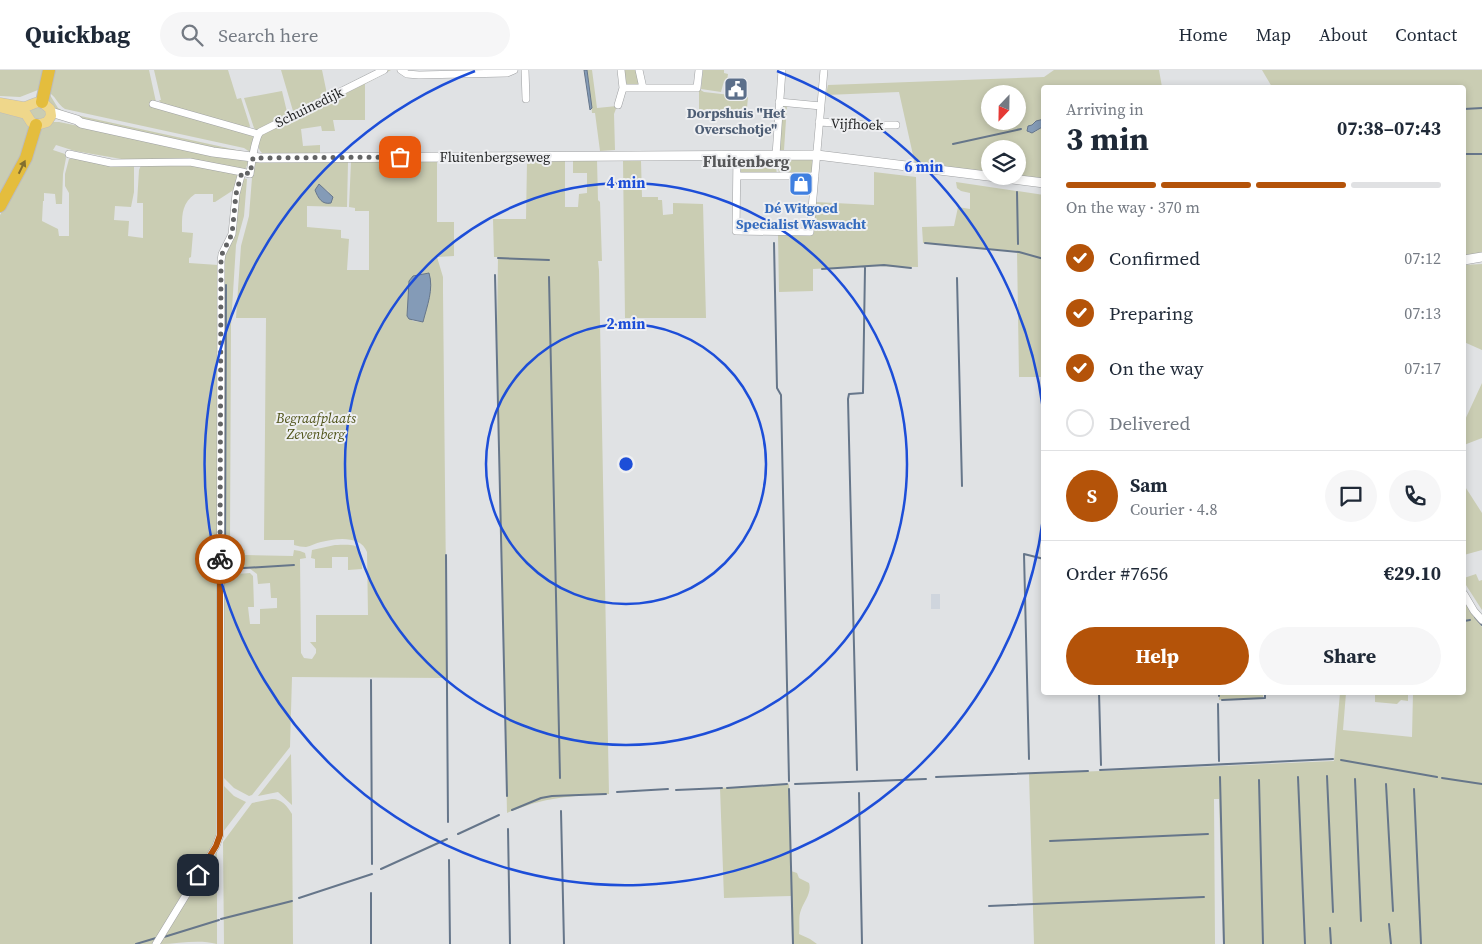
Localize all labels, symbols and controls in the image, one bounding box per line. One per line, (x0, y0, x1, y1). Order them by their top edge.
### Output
search box (160, 12, 510, 57)
text: Quickbag (25, 18, 130, 51)
icon: search (178, 21, 206, 49)
text: Search here (218, 22, 318, 48)
text: Home (1179, 22, 1228, 47)
text: Map (1256, 22, 1291, 47)
text: About (1319, 22, 1367, 47)
text: Contact (1395, 22, 1457, 47)
public building icon: Dorpshuis "Het Overschotje" (723, 76, 749, 102)
street label: Schuinedijk (271, 82, 347, 132)
north arrow (981, 85, 1026, 130)
map controls (981, 85, 1026, 185)
text: Arriving in (1066, 98, 1144, 120)
place label: Dorpshuis "Het Overschotje" (687, 103, 786, 139)
street label: Vijfhoek (830, 113, 884, 135)
text: 07:38–07:43 (1337, 115, 1441, 141)
text: 3 min (1066, 117, 1149, 161)
pin (379, 136, 421, 178)
button: layers (981, 140, 1026, 185)
icon: bag (386, 143, 414, 171)
street label: Fluitenbergseweg (440, 147, 550, 167)
district label: Fluitenberg (703, 150, 790, 172)
text: 6 min (905, 156, 943, 177)
one-way arrow (18, 160, 26, 174)
shop icon: Dé Witgoed Specialist Waswacht (788, 171, 814, 197)
text: 4 min (607, 172, 645, 193)
text: On the way · 370 m (1066, 196, 1200, 218)
place label: Dé Witgoed Specialist Waswacht (736, 198, 867, 234)
icon: check (1066, 244, 1094, 272)
text: Confirmed (1109, 245, 1200, 271)
text: 07:12 (1404, 247, 1441, 269)
icon: check (1066, 299, 1094, 327)
text: Preparing (1109, 300, 1193, 326)
text: 07:13 (1404, 302, 1441, 324)
text: 2 min (607, 313, 645, 334)
icon: check (1066, 354, 1094, 382)
text: On the way (1109, 355, 1204, 381)
text: 07:17 (1404, 357, 1441, 379)
park label: Begraafplaats Zevenberg (275, 408, 357, 444)
text: Delivered (1109, 410, 1190, 436)
centre of rings (617, 455, 635, 473)
button: chat (1325, 470, 1377, 522)
button: phone (1389, 470, 1441, 522)
text: Sam (1130, 472, 1168, 498)
text: S (1087, 483, 1097, 509)
text: Courier · 4.8 (1130, 498, 1218, 520)
courier (195, 534, 245, 584)
icon: bike (206, 545, 234, 573)
text: Order #7656 (1066, 560, 1168, 586)
text: €29.10 (1384, 560, 1441, 586)
button: Help (1066, 627, 1249, 685)
button: Share (1259, 627, 1441, 685)
pin (177, 854, 219, 896)
icon: home (184, 861, 212, 889)

